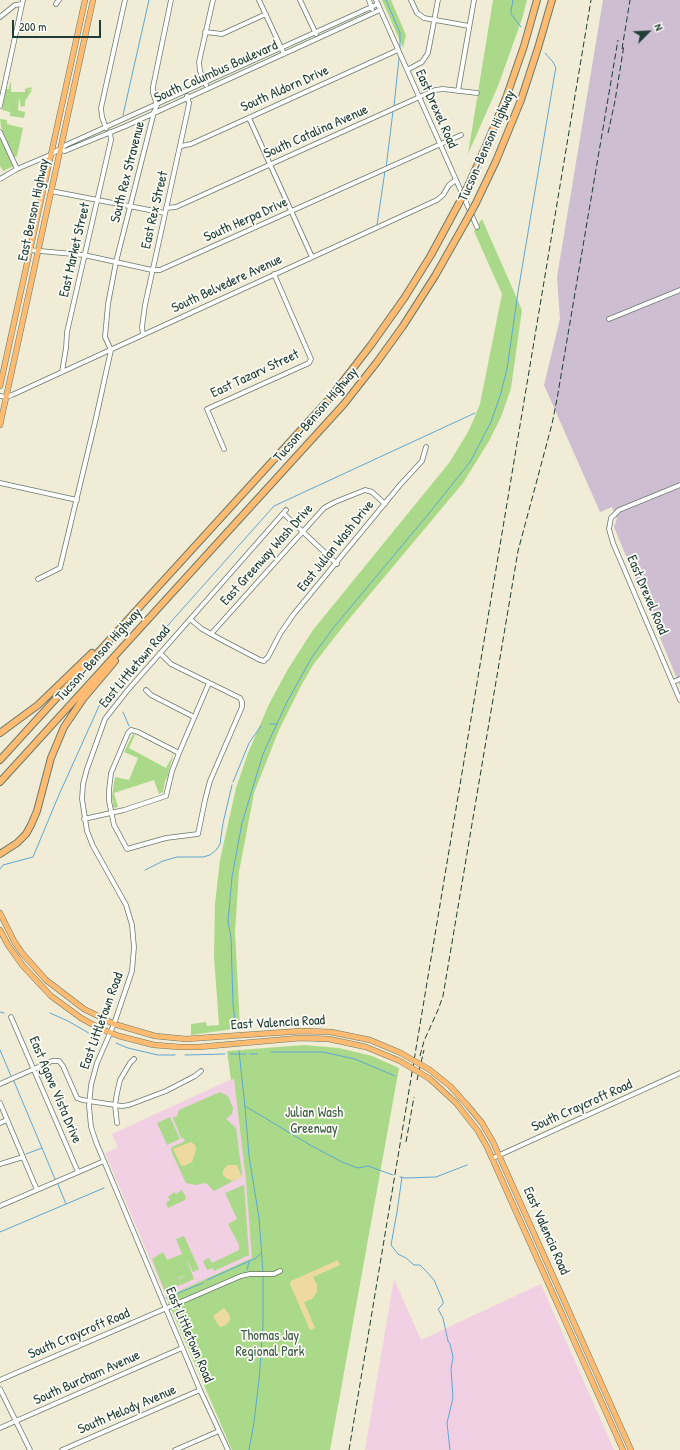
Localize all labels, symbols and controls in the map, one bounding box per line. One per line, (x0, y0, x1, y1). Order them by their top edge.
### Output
scale bar (14, 12, 103, 38)
north arrow (628, 12, 668, 52)
text: 200 m (19, 18, 46, 35)
text: N (651, 22, 667, 33)
street label: South Columbus Boulevard (152, 37, 280, 107)
street label: South Aldorn Drive (238, 62, 332, 116)
street label: East Drexel Road (411, 67, 461, 151)
street label: Tucson–Benson Highway (455, 88, 519, 204)
street label: South Catalina Avenue (261, 101, 371, 163)
street label: South Rex Stravenue (107, 120, 149, 224)
street label: East Benson Highway (15, 157, 53, 263)
street label: East Rex Street (138, 170, 172, 250)
street label: South Herpa Drive (201, 194, 291, 246)
street label: East Market Street (56, 201, 94, 299)
street label: South Belvedere Avenue (169, 251, 285, 317)
street label: East Tazarv Street (208, 346, 302, 402)
street label: Tucson–Benson Highway (270, 364, 362, 466)
street label: East Julian Wash Drive (294, 497, 378, 595)
street label: East Greenway Wash Drive (217, 501, 317, 609)
street label: East Drexel Road (623, 553, 671, 637)
street label: Tucson–Benson Highway (53, 605, 145, 705)
street label: East Littletown Road (96, 623, 174, 711)
street label: East Littletown Road (77, 970, 127, 1072)
street label: East Valencia Road (230, 1012, 326, 1034)
street label: East Agave Vista Drive (25, 1034, 85, 1146)
street label: South Craycroft Road (529, 1076, 635, 1136)
park label: Julian Wash Greenway (285, 1105, 343, 1138)
street label: East Valencia Road (519, 1185, 573, 1277)
street label: East Littletown Road (161, 1285, 217, 1385)
street label: South Craycroft Road (26, 1305, 132, 1363)
park label: Thomas Jay Regional Park (235, 1328, 305, 1360)
street label: South Burcham Avenue (31, 1347, 143, 1409)
street label: South Melody Avenue (75, 1382, 179, 1438)

